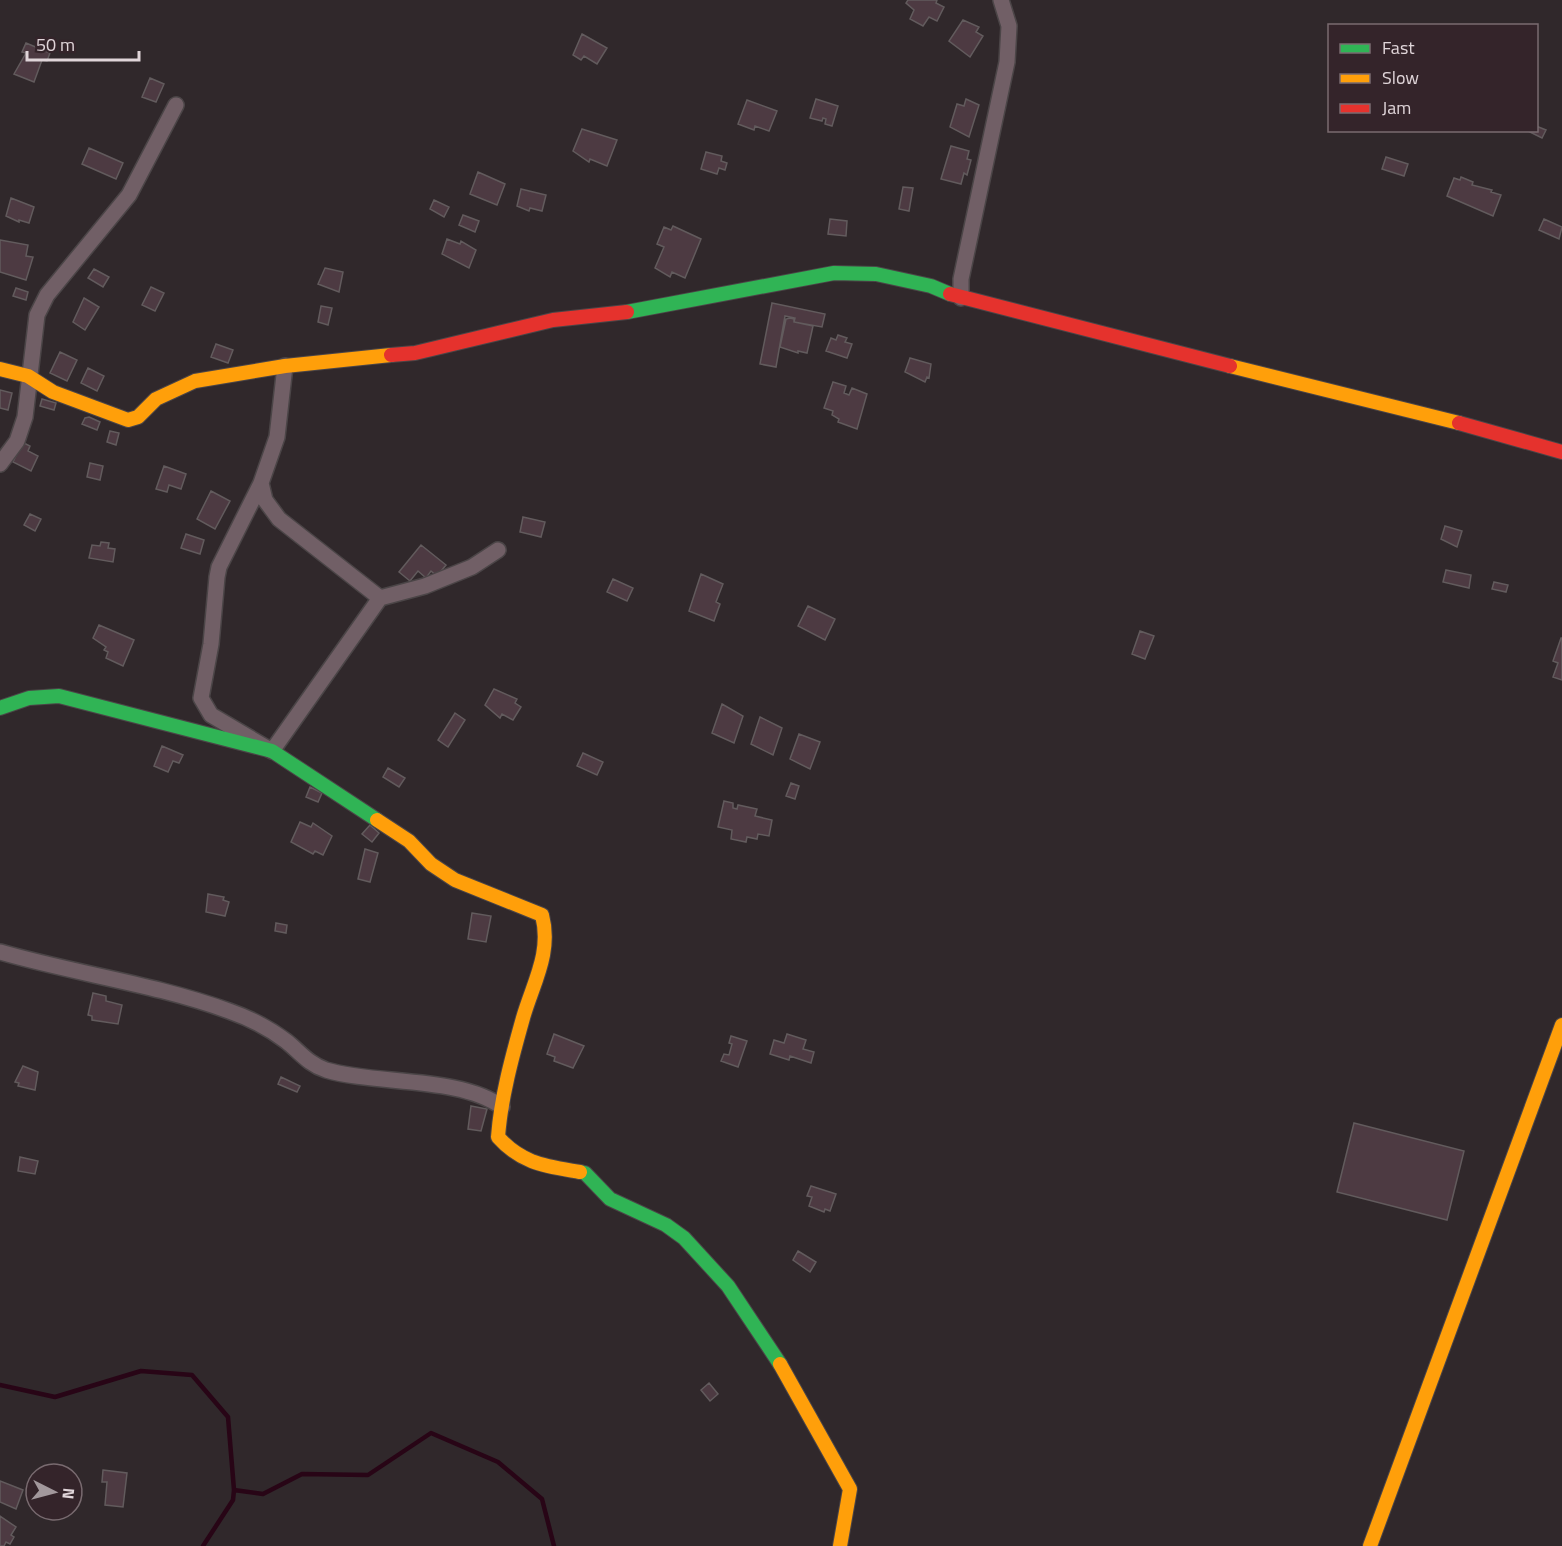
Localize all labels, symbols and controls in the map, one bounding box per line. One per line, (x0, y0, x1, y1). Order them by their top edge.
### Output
scale bar (27, 24, 140, 62)
legend (1328, 24, 1538, 132)
text: 50 m (36, 31, 75, 58)
text: Fast (1382, 34, 1415, 61)
text: Slow (1382, 64, 1419, 91)
text: Jam (1382, 94, 1411, 121)
north arrow (24, 1462, 84, 1522)
text: N (56, 1487, 81, 1500)

